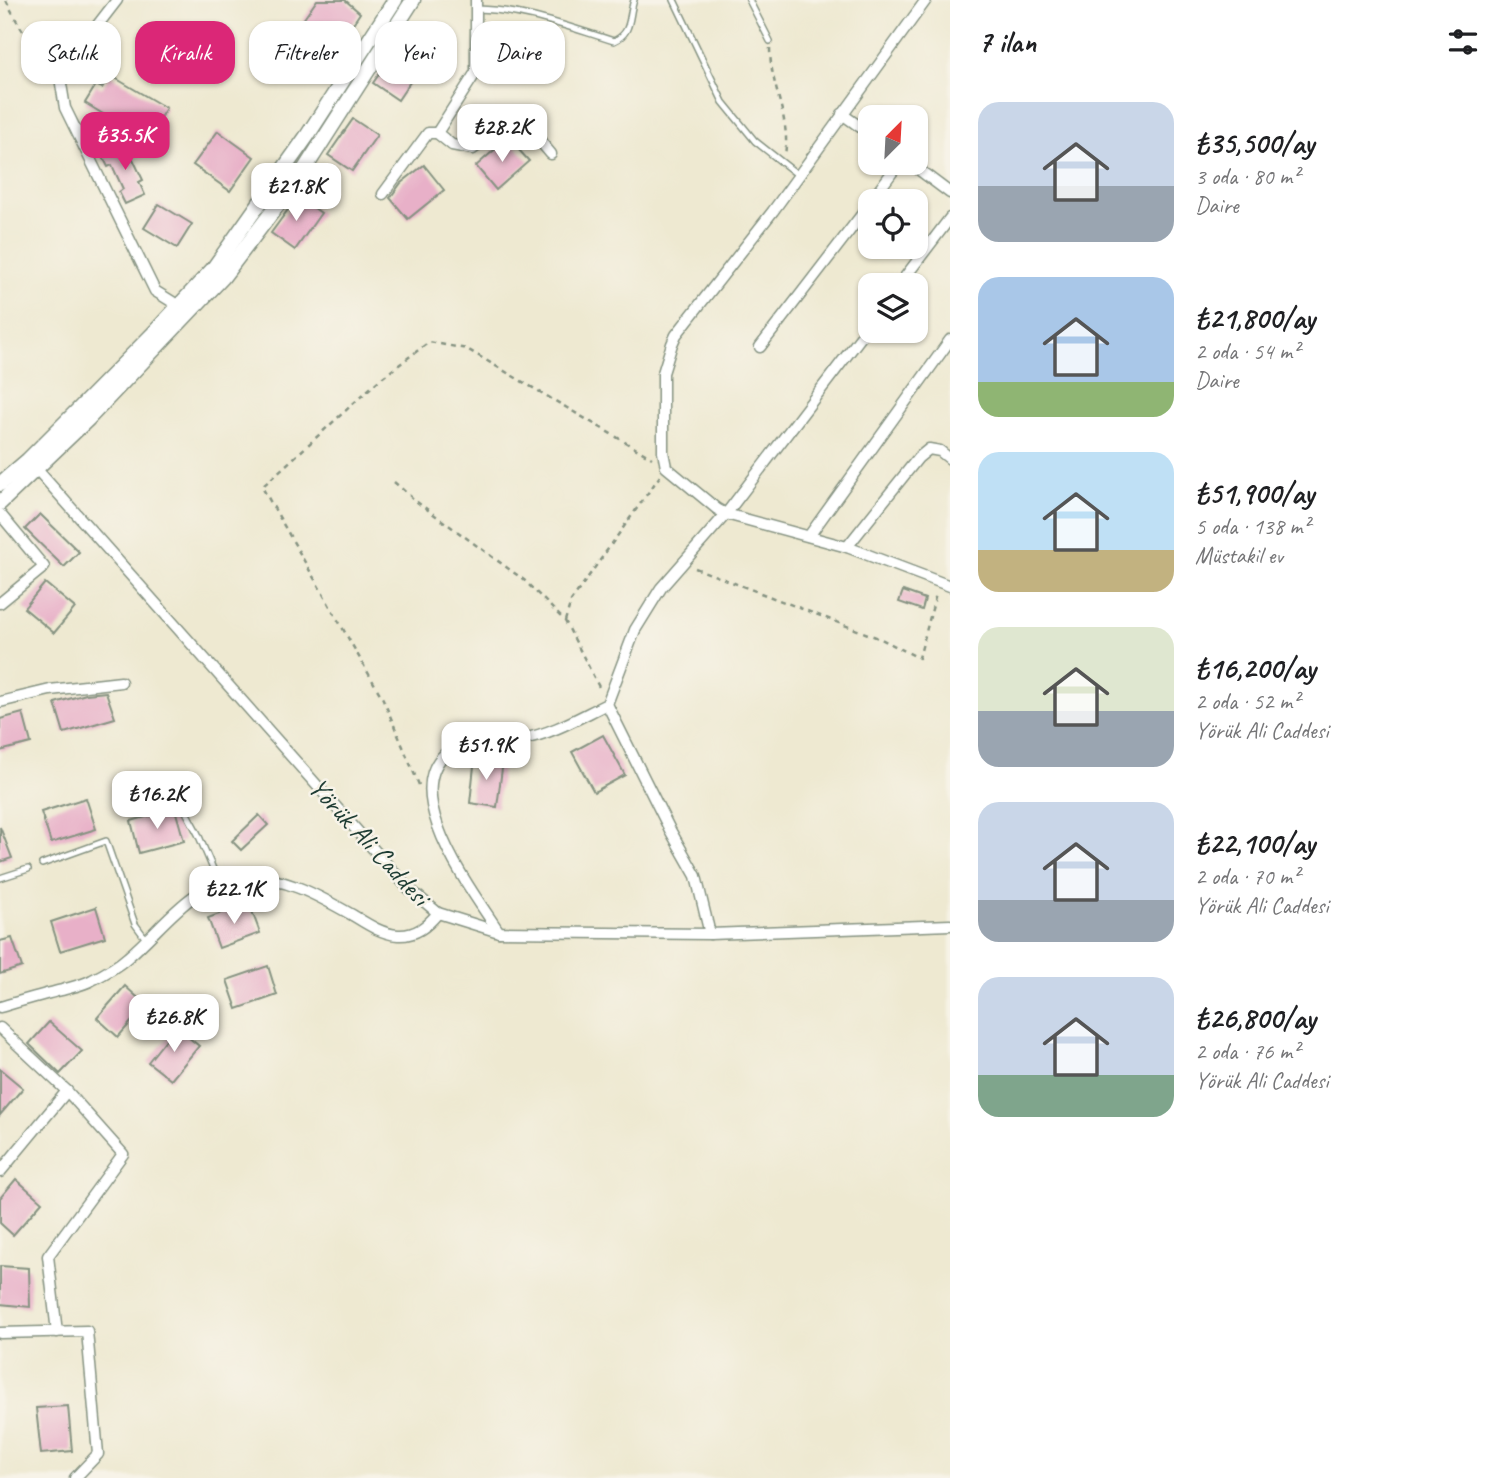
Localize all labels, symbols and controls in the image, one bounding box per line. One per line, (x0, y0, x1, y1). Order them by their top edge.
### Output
chip: Satılık (21, 21, 121, 84)
chip: Kiralık (135, 21, 235, 84)
chip: Filtreler (249, 21, 361, 84)
chip: Yeni (375, 21, 457, 84)
chip: Daire (471, 21, 565, 84)
text: 7 ilan (978, 23, 1036, 61)
icon: filters (1444, 23, 1482, 61)
pin: ₺28.2K (445, 104, 559, 164)
north arrow (858, 105, 928, 175)
map controls (858, 105, 928, 343)
text: ₺28.2K (473, 112, 531, 141)
pin: ₺35.5K (68, 113, 182, 172)
text: ₺35.5K (97, 120, 153, 149)
text: ₺35,500/ay (1195, 124, 1314, 162)
icon: home (1034, 130, 1118, 214)
text: 3 oda · 80 m² (1195, 162, 1299, 191)
pin: ₺21.8K (239, 164, 353, 223)
text: ₺21.8K (267, 171, 325, 200)
button: locate (858, 189, 928, 259)
text: Daire (1195, 191, 1238, 220)
button: layers (858, 273, 928, 343)
text: ₺21,800/ay (1195, 299, 1315, 337)
icon: home (1034, 305, 1118, 389)
text: 2 oda · 54 m² (1195, 337, 1299, 366)
text: Daire (1195, 366, 1238, 395)
text: ₺51,900/ay (1195, 474, 1314, 512)
icon: home (1034, 480, 1118, 564)
text: 5 oda · 138 m² (1195, 512, 1310, 541)
text: Müstakil ev (1195, 541, 1283, 570)
text: ₺16,200/ay (1195, 649, 1315, 687)
icon: home (1034, 655, 1118, 739)
text: 2 oda · 52 m² (1195, 687, 1299, 716)
text: Yörük Ali Caddesi (1195, 716, 1329, 745)
pin: ₺51.9K (429, 722, 543, 782)
text: ₺51.9K (458, 730, 515, 759)
street label: Yörük Ali Caddesi (301, 770, 440, 915)
pin: ₺16.2K (100, 772, 214, 831)
text: ₺16.2K (128, 779, 186, 808)
text: ₺22,100/ay (1195, 824, 1315, 862)
icon: home (1034, 830, 1118, 914)
text: 2 oda · 70 m² (1195, 862, 1299, 891)
pin: ₺22.1K (177, 866, 291, 926)
text: ₺22.1K (205, 874, 263, 903)
text: Yörük Ali Caddesi (1195, 891, 1329, 920)
pin: ₺26.8K (117, 995, 231, 1054)
text: ₺26,800/ay (1195, 999, 1315, 1037)
text: ₺26.8K (145, 1002, 203, 1031)
icon: home (1034, 1005, 1118, 1089)
text: 2 oda · 76 m² (1195, 1037, 1299, 1066)
text: Yörük Ali Caddesi (1195, 1066, 1329, 1095)

